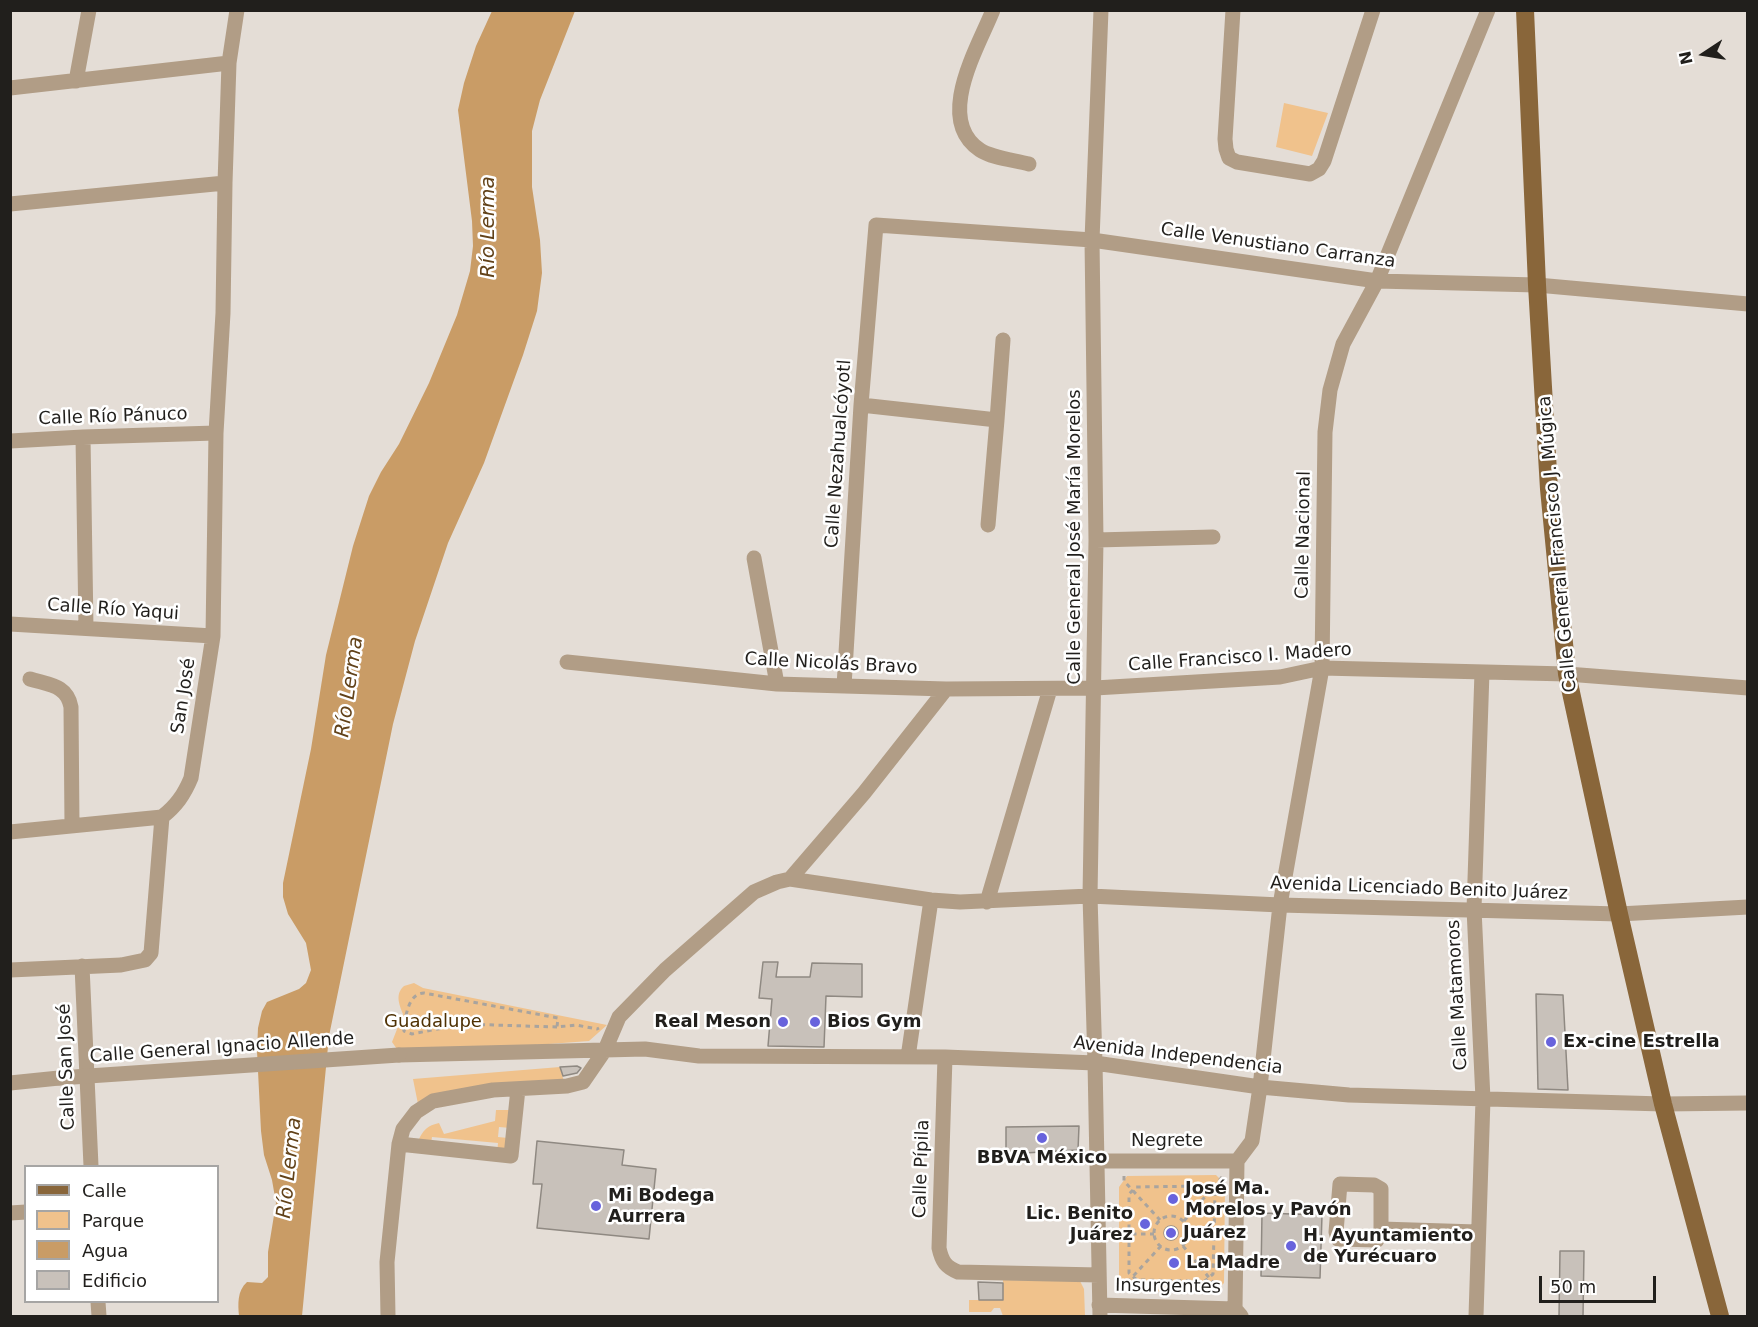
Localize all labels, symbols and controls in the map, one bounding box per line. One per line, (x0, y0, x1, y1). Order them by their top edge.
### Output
north arrow (1674, 24, 1734, 84)
text: N (1675, 49, 1697, 66)
water label: Río Lerma (477, 176, 501, 278)
street label: Calle Venustiano Carranza (1159, 219, 1397, 273)
street label: Calle Nezahualcóyotl (822, 359, 856, 549)
street label: Calle General José María Morelos (1064, 389, 1086, 685)
street label: Calle General Francisco J. Múgica (1534, 395, 1582, 693)
street label: Calle Río Pánuco (38, 404, 188, 430)
street label: Calle Nacional (1292, 471, 1316, 599)
street label: Calle Río Yaqui (46, 595, 180, 625)
water label: Río Lerma (331, 635, 369, 739)
street label: Calle Francisco I. Madero (1128, 639, 1352, 677)
street label: Calle Nicolás Bravo (744, 649, 918, 679)
street label: San José (167, 657, 201, 735)
street label: Avenida Licenciado Benito Juárez (1270, 873, 1568, 905)
street label: Calle Matamoros (1443, 919, 1473, 1071)
street label: Calle San José (54, 1003, 80, 1131)
park label: Guadalupe (384, 1011, 482, 1033)
place label: Real Meson (654, 1011, 771, 1033)
place label: Bios Gym (827, 1011, 922, 1033)
marker: Real Meson (776, 1015, 790, 1029)
marker: Bios Gym (808, 1015, 822, 1029)
street label: Calle General Ignacio Allende (89, 1028, 355, 1068)
place label: Ex-cine Estrella (1563, 1031, 1720, 1053)
street label: Avenida Independencia (1072, 1032, 1284, 1080)
marker: Ex-cine Estrella (1544, 1035, 1558, 1049)
water label: Río Lerma (273, 1116, 307, 1220)
street label: Calle Pípila (909, 1119, 935, 1219)
street label: Negrete (1131, 1130, 1203, 1152)
marker: BBVA México (1035, 1131, 1049, 1145)
place label: BBVA México (977, 1147, 1107, 1169)
legend (24, 1165, 219, 1303)
place label: José Ma. Morelos y Pavón (1185, 1178, 1352, 1220)
text: Calle (82, 1180, 127, 1201)
place label: Mi Bodega Aurrera (608, 1185, 715, 1228)
marker: José Ma. Morelos y Pavón (1166, 1192, 1180, 1206)
marker: Mi Bodega Aurrera (589, 1199, 603, 1213)
place label: Lic. Benito Juárez (1026, 1203, 1133, 1246)
text: Parque (82, 1210, 144, 1231)
marker: Lic. Benito Juárez (1138, 1217, 1152, 1231)
place label: Juárez (1183, 1222, 1246, 1244)
place label: H. Ayuntamiento de Yurécuaro (1303, 1225, 1473, 1268)
marker: Juárez (1164, 1226, 1178, 1240)
marker: H. Ayuntamiento de Yurécuaro (1284, 1239, 1298, 1253)
text: Agua (82, 1240, 128, 1261)
place label: La Madre (1186, 1252, 1280, 1274)
marker: La Madre (1167, 1256, 1181, 1270)
scale bar (1542, 1264, 1659, 1302)
text: Edificio (82, 1270, 147, 1291)
street label: Insurgentes (1115, 1275, 1221, 1299)
text: 50 m (1550, 1276, 1596, 1297)

